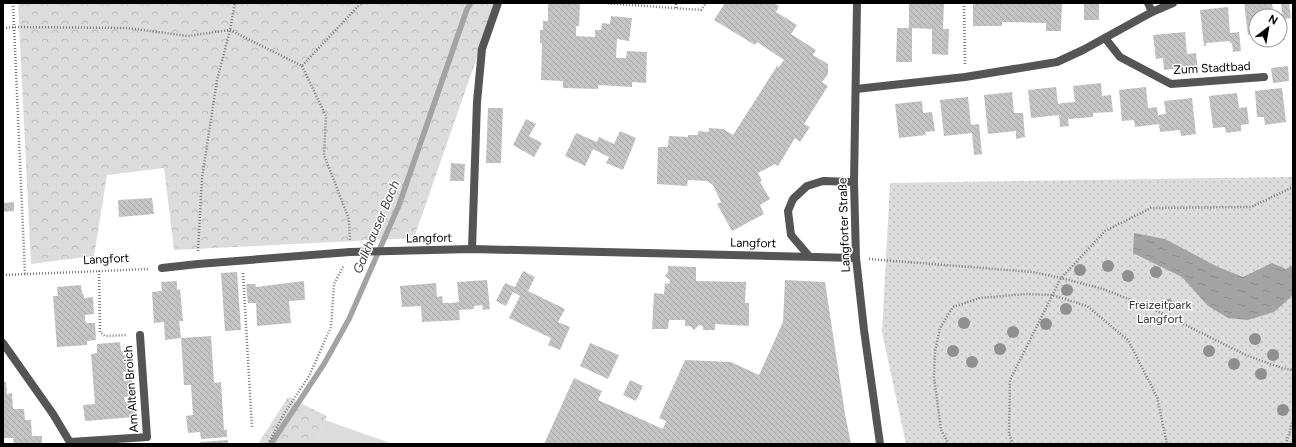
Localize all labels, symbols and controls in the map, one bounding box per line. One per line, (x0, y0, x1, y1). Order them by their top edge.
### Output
north arrow (1248, 8, 1288, 48)
text: N (1266, 12, 1280, 28)
street label: Zum Stadtbad (1173, 59, 1251, 77)
street label: Langforter Straße (835, 177, 853, 273)
water label: Galkhauser Bach (350, 178, 402, 276)
street label: Langfort (406, 231, 453, 245)
street label: Langfort (730, 236, 777, 250)
street label: Langfort (83, 251, 130, 267)
park label: Freizeitpark Langfort (1129, 298, 1192, 326)
street label: Am Alten Broich (121, 345, 141, 433)

